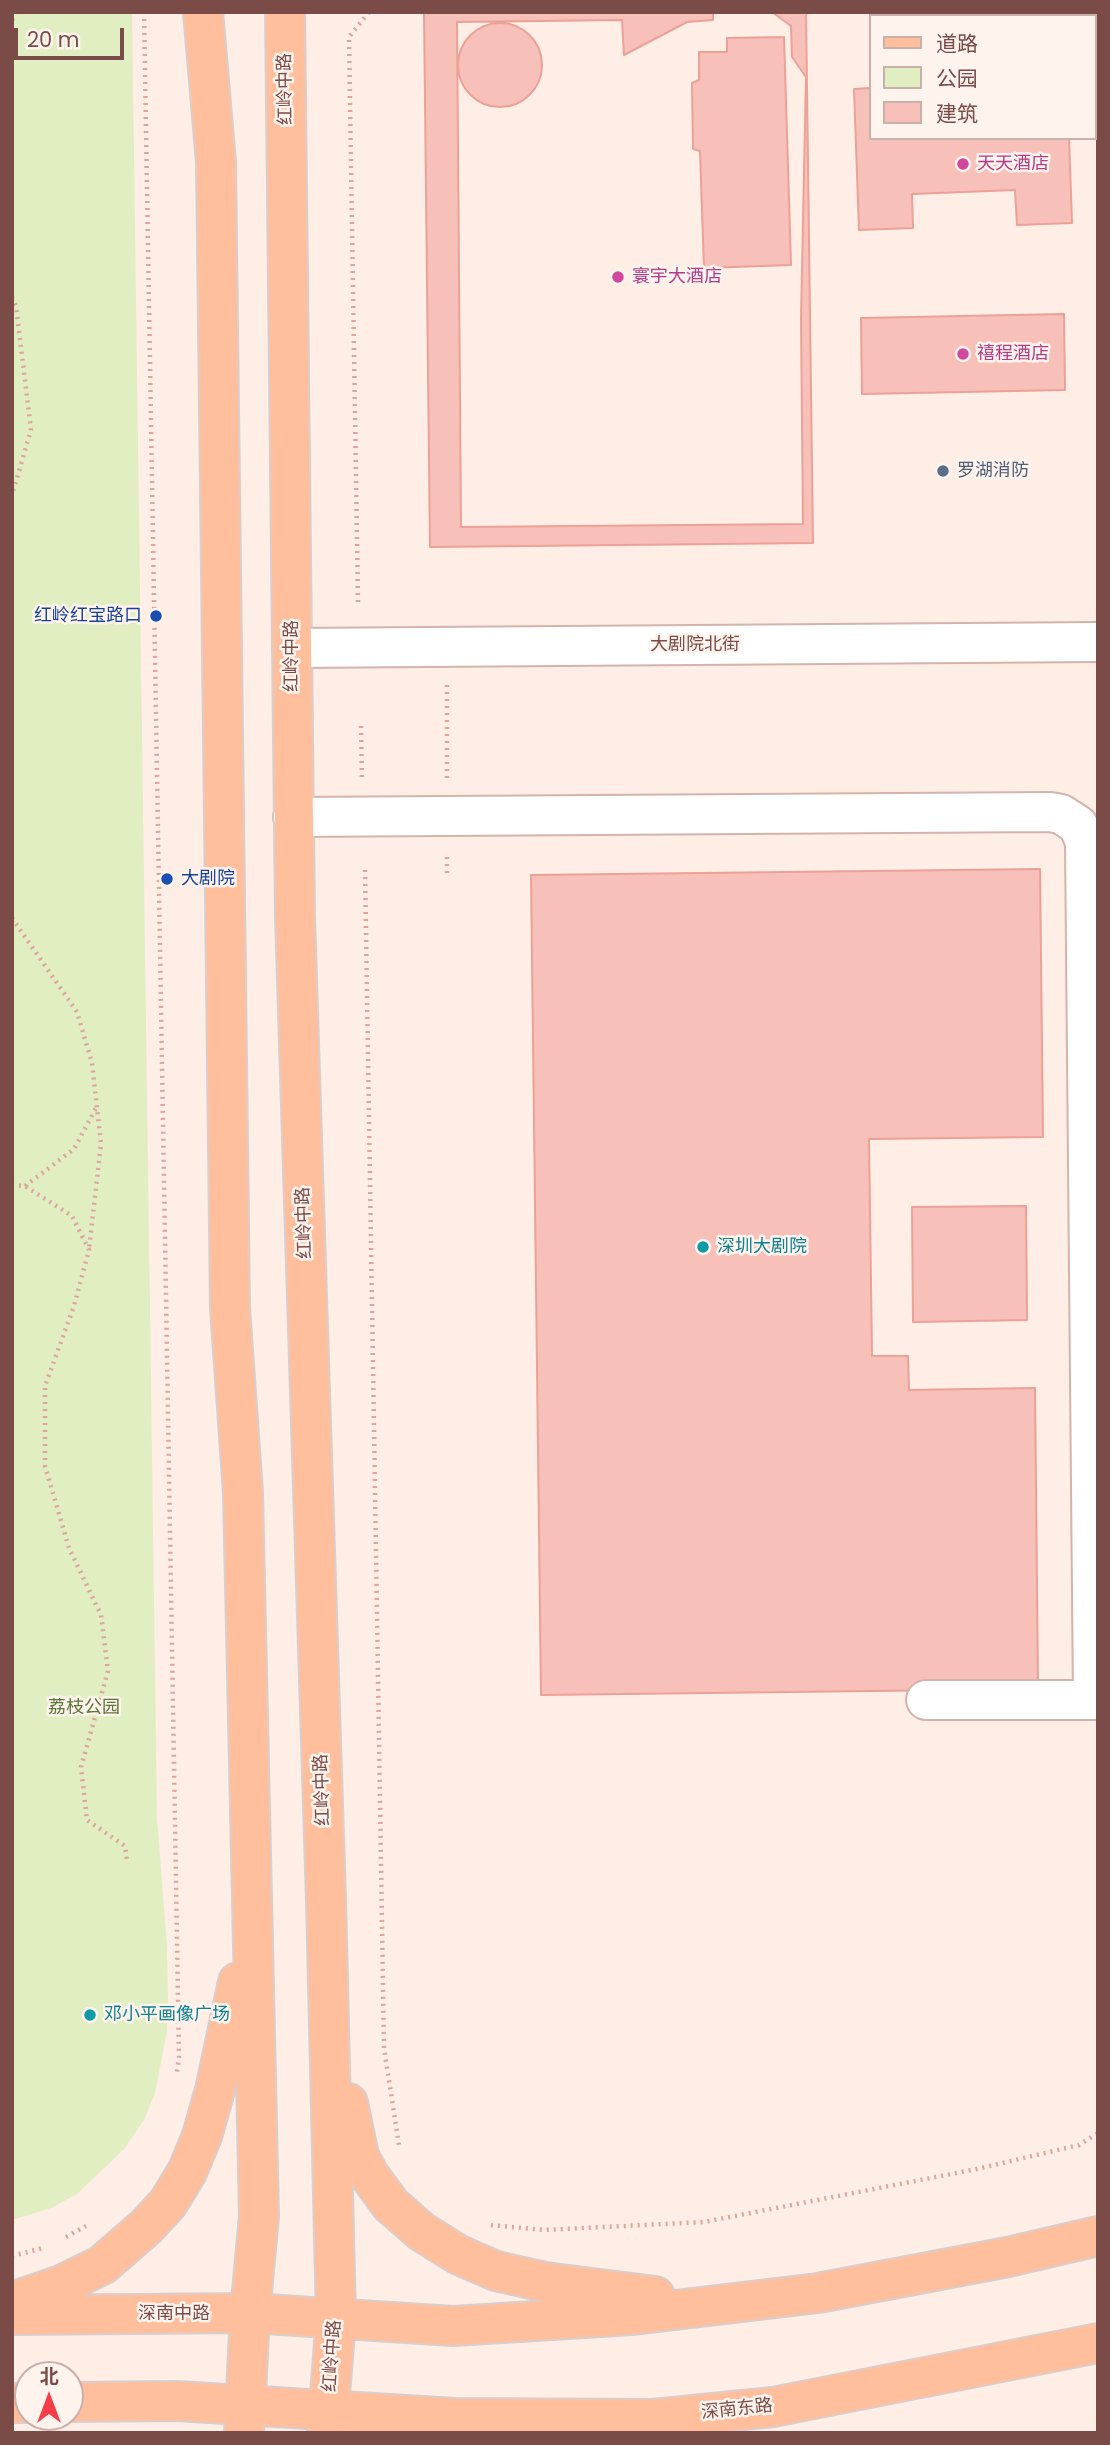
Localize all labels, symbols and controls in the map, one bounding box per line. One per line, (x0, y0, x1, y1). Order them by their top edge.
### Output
scale bar (18, 14, 128, 58)
legend (869, 14, 1096, 140)
text: 20 m (27, 25, 80, 54)
text: 道路 (936, 29, 978, 58)
street label: 红岭中路 (275, 53, 297, 125)
text: 公园 (936, 64, 978, 93)
text: 建筑 (936, 99, 978, 128)
place label: 天天酒店 (977, 153, 1049, 175)
marker: 天天酒店 (955, 156, 971, 172)
place label: 寰宇大酒店 (632, 266, 722, 288)
marker: 寰宇大酒店 (610, 269, 626, 285)
place label: 禧程酒店 (977, 343, 1049, 365)
marker: 禧程酒店 (955, 346, 971, 362)
place label: 罗湖消防 (957, 460, 1029, 482)
marker: 罗湖消防 (935, 463, 951, 479)
place label: 红岭红宝路口 (34, 605, 142, 627)
marker: 红岭红宝路口 (148, 608, 164, 624)
street label: 红岭中路 (281, 620, 303, 692)
street label: 大剧院北街 (650, 634, 740, 656)
place label: 大剧院 (181, 868, 235, 890)
marker: 大剧院 (159, 871, 175, 887)
street label: 红岭中路 (293, 1187, 317, 1259)
place label: 深圳大剧院 (717, 1236, 807, 1258)
marker: 深圳大剧院 (695, 1239, 711, 1255)
park label: 荔枝公园 (48, 1697, 120, 1719)
street label: 红岭中路 (311, 1754, 335, 1826)
place label: 邓小平画像广场 (104, 2004, 230, 2026)
marker: 邓小平画像广场 (82, 2007, 98, 2023)
street label: 深南中路 (138, 2303, 210, 2325)
street label: 红岭中路 (320, 2319, 346, 2393)
north arrow (14, 2361, 84, 2431)
text: 北 (39, 2363, 59, 2390)
street label: 深南东路 (700, 2395, 774, 2425)

